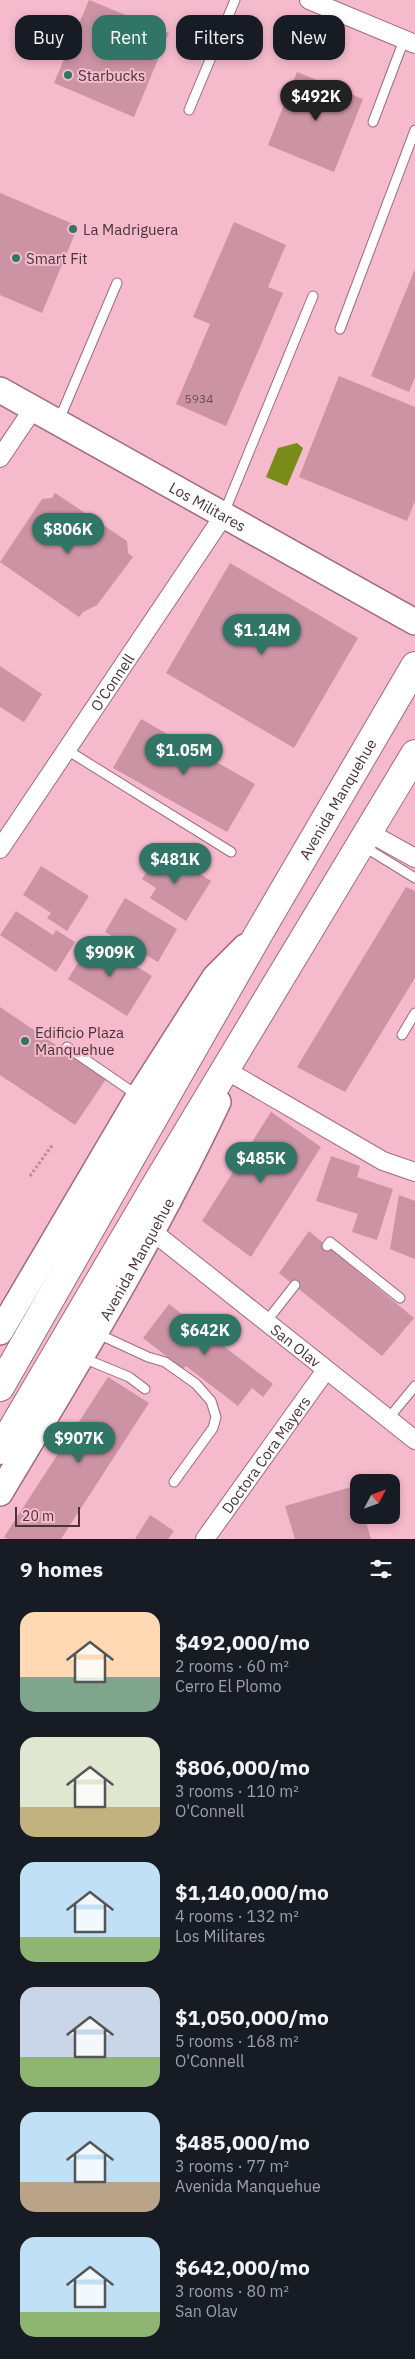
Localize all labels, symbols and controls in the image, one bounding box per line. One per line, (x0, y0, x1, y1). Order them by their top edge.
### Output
chip: Buy (15, 15, 82, 60)
chip: Rent (92, 15, 166, 60)
chip: Filters (176, 15, 263, 60)
chip: New (273, 15, 345, 60)
place label: Starbucks (78, 66, 145, 85)
marker: Starbucks (62, 69, 74, 81)
pin: $492K (281, 80, 351, 122)
text: $492K (291, 86, 341, 106)
place label: La Madriguera (83, 220, 178, 239)
marker: La Madriguera (67, 223, 79, 235)
place label: Smart Fit (26, 249, 88, 268)
marker: Smart Fit (10, 252, 22, 264)
house number: 5934 (185, 391, 213, 406)
street label: Los Militares (166, 477, 249, 535)
pin: $806K (33, 512, 103, 555)
text: $806K (43, 519, 93, 539)
pin: $1.14M (221, 614, 303, 656)
text: $1.14M (234, 620, 290, 640)
street label: O'Connell (86, 650, 138, 714)
pin: $1.05M (143, 734, 225, 776)
street label: Avenida Manquehue (295, 735, 380, 863)
text: $1.05M (156, 740, 212, 760)
pin: $481K (140, 842, 210, 885)
text: $481K (150, 849, 200, 869)
pin: $909K (75, 936, 145, 978)
text: $909K (85, 942, 135, 962)
place label: Edificio Plaza Manquehue (35, 1023, 124, 1059)
marker: Edificio Plaza Manquehue (19, 1035, 31, 1047)
pin: $485K (226, 1142, 296, 1184)
text: $485K (236, 1148, 286, 1168)
street label: Avenida Manquehue (95, 1194, 178, 1323)
pin: $642K (170, 1314, 240, 1356)
text: $642K (180, 1320, 230, 1340)
street label: San Olav (267, 1320, 325, 1372)
street label: Doctora Cora Mayers (217, 1392, 314, 1517)
pin: $907K (44, 1422, 114, 1464)
text: $907K (54, 1428, 104, 1448)
north arrow (350, 1474, 400, 1524)
map controls (350, 1474, 400, 1524)
scale bar (15, 1504, 80, 1527)
text: 20 m (22, 1507, 54, 1525)
text: 9 homes (20, 1555, 103, 1583)
icon: filters (367, 1555, 395, 1583)
text: $492,000/mo (175, 1628, 310, 1656)
icon: home (60, 1632, 120, 1692)
text: 2 rooms · 60 m² (175, 1656, 289, 1676)
text: Cerro El Plomo (175, 1676, 282, 1696)
text: $806,000/mo (175, 1753, 310, 1781)
icon: home (60, 1757, 120, 1817)
text: 3 rooms · 110 m² (175, 1781, 299, 1801)
text: O'Connell (175, 1801, 244, 1821)
text: $1,140,000/mo (175, 1878, 329, 1906)
icon: home (60, 1882, 120, 1942)
text: 4 rooms · 132 m² (175, 1906, 299, 1926)
text: Los Militares (175, 1926, 265, 1946)
text: $1,050,000/mo (175, 2003, 329, 2031)
icon: home (60, 2007, 120, 2067)
text: 5 rooms · 168 m² (175, 2031, 299, 2051)
text: O'Connell (175, 2051, 244, 2071)
text: $485,000/mo (175, 2128, 310, 2156)
icon: home (60, 2132, 120, 2192)
text: 3 rooms · 77 m² (175, 2156, 289, 2176)
text: Avenida Manquehue (175, 2176, 321, 2196)
text: $642,000/mo (175, 2253, 310, 2281)
icon: home (60, 2257, 120, 2317)
text: 3 rooms · 80 m² (175, 2281, 289, 2301)
text: San Olav (175, 2301, 238, 2321)

